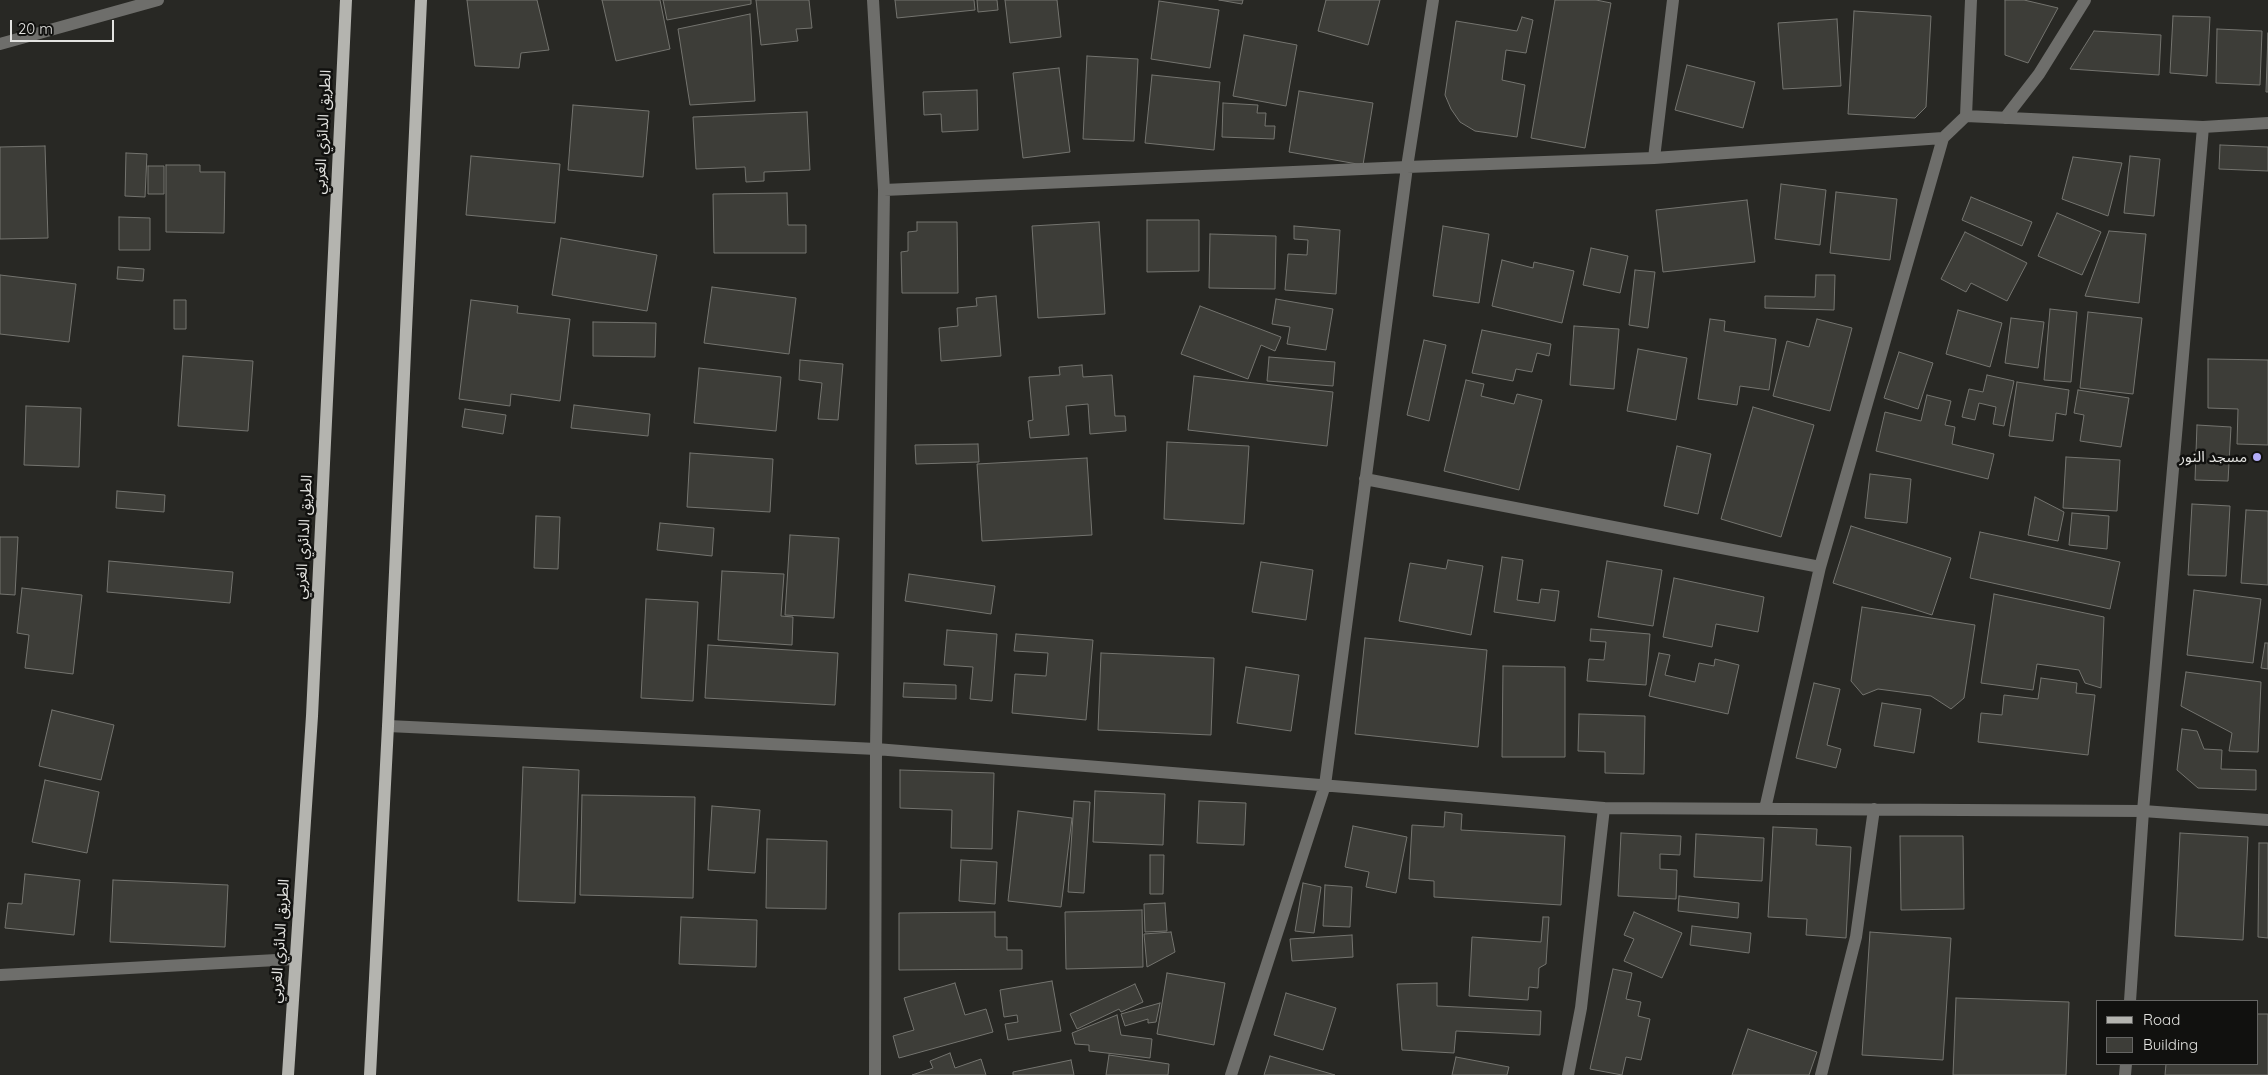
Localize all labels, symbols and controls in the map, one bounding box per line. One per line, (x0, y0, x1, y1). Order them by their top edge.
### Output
scale bar (12, 10, 116, 42)
text: 20 m (18, 19, 53, 38)
street label: الطريق الدائري الغربي (311, 69, 335, 195)
place label: مسجد النور (2180, 448, 2247, 466)
marker: مسجد النور (2251, 451, 2263, 463)
street label: الطريق الدائري الغربي (292, 474, 316, 600)
street label: الطريق الدائري الغربي (267, 878, 293, 1004)
legend (2096, 1000, 2258, 1065)
text: Road (2143, 1010, 2180, 1029)
text: Building (2143, 1035, 2198, 1054)

